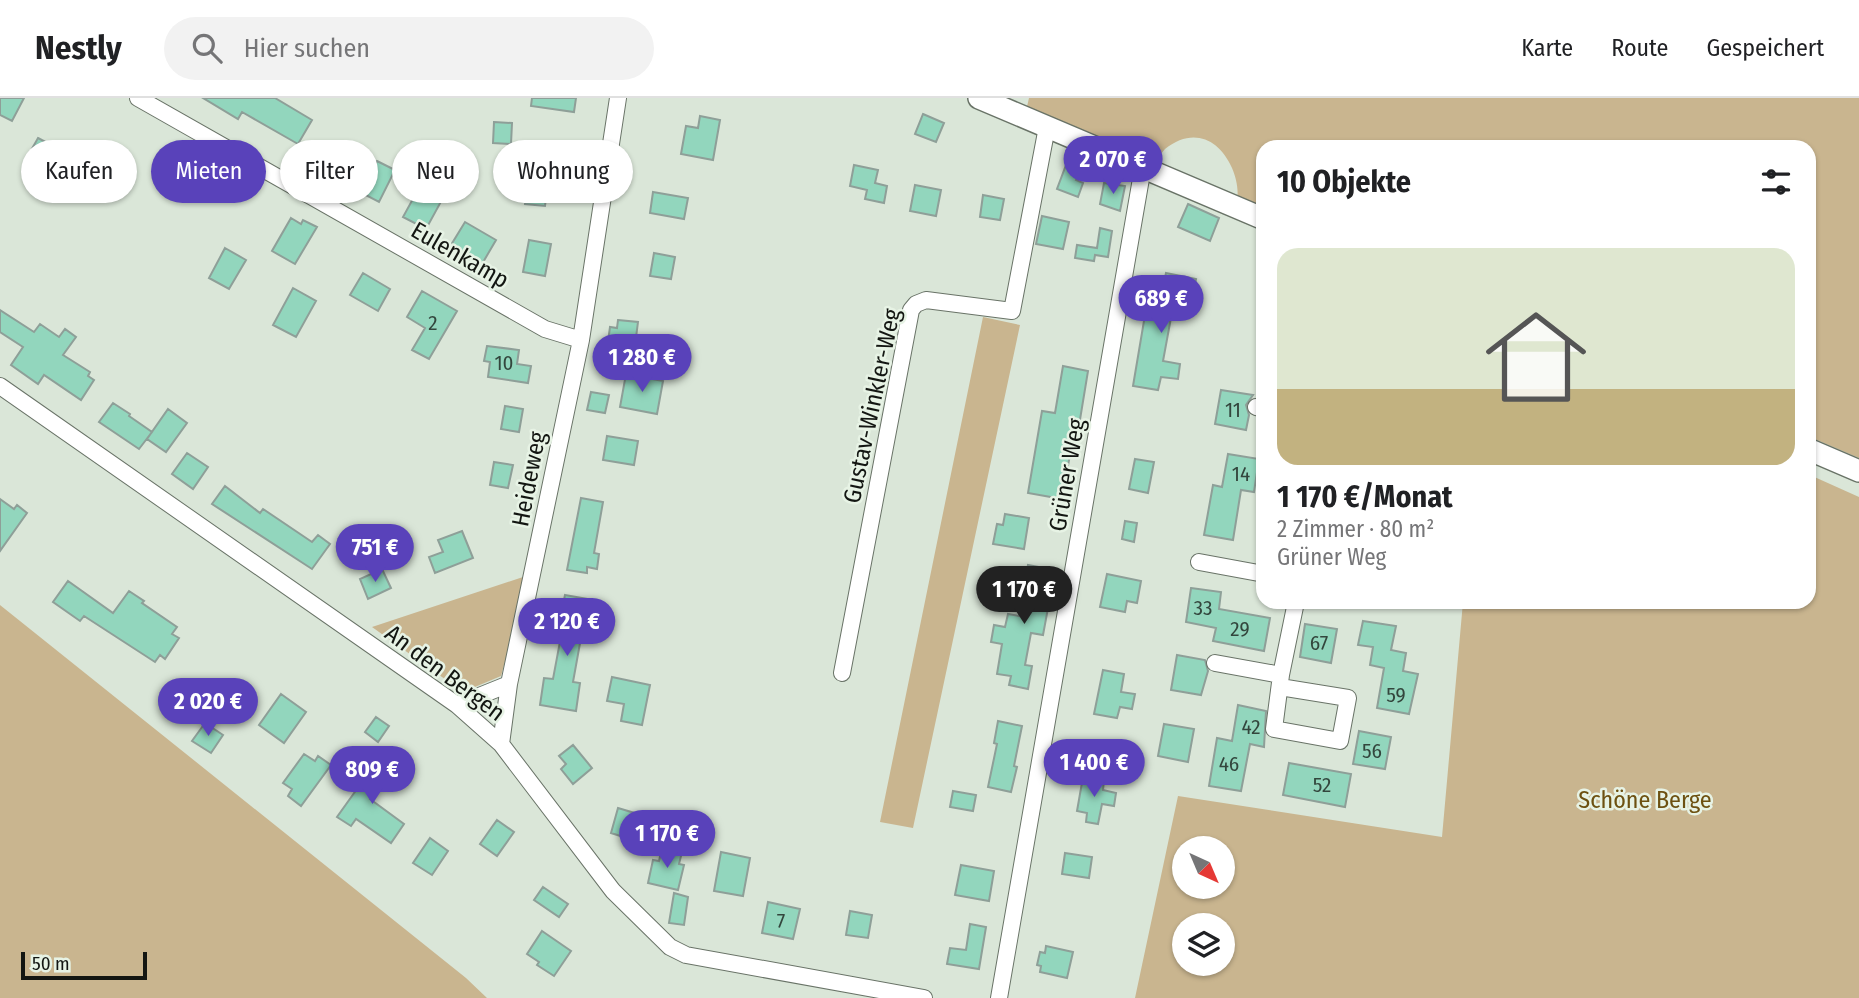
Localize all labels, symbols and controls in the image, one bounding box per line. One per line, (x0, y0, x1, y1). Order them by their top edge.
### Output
search box (164, 17, 654, 80)
text: Nestly (35, 28, 122, 68)
icon: search (188, 29, 226, 67)
text: Hier suchen (244, 33, 370, 64)
text: Karte (1521, 34, 1573, 62)
text: Route (1611, 34, 1668, 62)
text: Gespeichert (1706, 34, 1824, 62)
pin: 2 070 € (1048, 136, 1178, 196)
chip: Kaufen (21, 140, 137, 203)
chip: Mieten (151, 140, 266, 203)
chip: Filter (280, 140, 378, 203)
chip: Neu (392, 140, 479, 203)
chip: Wohnung (493, 140, 633, 203)
text: 2 070 € (1080, 145, 1146, 173)
icon: filters (1757, 163, 1795, 201)
text: 10 Objekte (1277, 164, 1411, 200)
street label: Eulenkamp (406, 216, 514, 294)
pin: 689 € (1112, 275, 1210, 335)
text: 689 € (1135, 284, 1187, 312)
icon: home (1473, 294, 1599, 420)
street label: Gustav-Winkler-Weg (838, 305, 906, 506)
house number: 2 (428, 310, 438, 336)
pin: 1 280 € (577, 334, 707, 394)
text: 1 280 € (609, 343, 675, 371)
house number: 10 (494, 350, 514, 376)
house number: 11 (1225, 397, 1241, 423)
street label: Grüner Weg (1043, 416, 1091, 534)
street label: Heideweg (506, 428, 552, 529)
house number: 14 (1232, 461, 1250, 487)
text: 1 170 €/Monat (1277, 479, 1453, 515)
text: 2 Zimmer · 80 m² (1277, 515, 1434, 543)
pin: 751 € (326, 524, 424, 584)
text: 751 € (352, 533, 398, 561)
text: Grüner Weg (1277, 543, 1386, 571)
pin: 1 170 € (959, 566, 1089, 626)
text: 1 170 € (992, 575, 1056, 603)
house number: 33 (1194, 595, 1212, 621)
pin: 2 120 € (502, 598, 632, 658)
text: 2 120 € (534, 607, 600, 635)
house number: 29 (1230, 616, 1250, 642)
street label: An den Bergen (380, 619, 510, 727)
house number: 67 (1310, 630, 1328, 656)
pin: 2 020 € (143, 678, 273, 738)
house number: 59 (1386, 682, 1406, 708)
text: 2 020 € (174, 687, 242, 715)
house number: 42 (1241, 714, 1261, 740)
house number: 56 (1362, 738, 1382, 764)
pin: 1 400 € (1029, 740, 1159, 799)
pin: 809 € (323, 746, 421, 806)
text: 1 400 € (1060, 748, 1128, 776)
house number: 46 (1219, 751, 1239, 777)
text: 809 € (345, 755, 399, 783)
house number: 52 (1313, 772, 1331, 798)
park label: Schöne Berge (1578, 786, 1712, 814)
pin: 1 170 € (602, 810, 732, 870)
text: 1 170 € (635, 819, 699, 847)
north arrow (1172, 836, 1236, 900)
map controls (1172, 836, 1235, 976)
house number: 7 (777, 908, 785, 934)
button: layers (1172, 913, 1235, 976)
scale bar (21, 949, 147, 981)
text: 50 m (32, 952, 70, 975)

